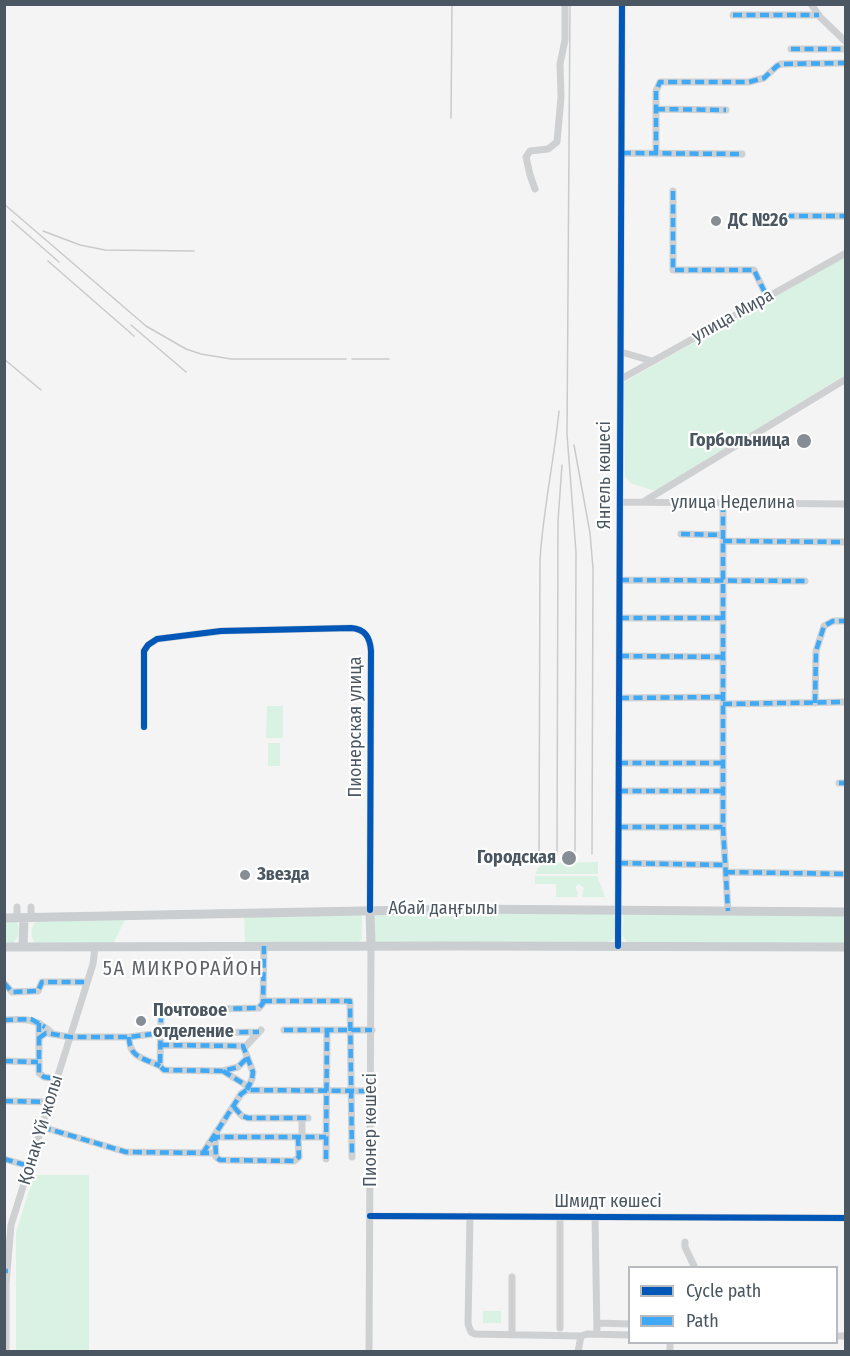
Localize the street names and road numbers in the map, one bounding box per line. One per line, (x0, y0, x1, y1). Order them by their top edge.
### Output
street label: улица Мира (688, 285, 778, 347)
street label: Янгель көшесі (594, 421, 616, 529)
street label: улица Неделина (671, 492, 795, 514)
street label: Пионерская улица (345, 657, 367, 797)
street label: Абай даңғылы (388, 898, 498, 920)
street label: Қонақ Үй жолы (14, 1072, 68, 1188)
street label: Пионер көшесі (360, 1073, 382, 1187)
street label: Шмидт көшесі (554, 1191, 662, 1213)

